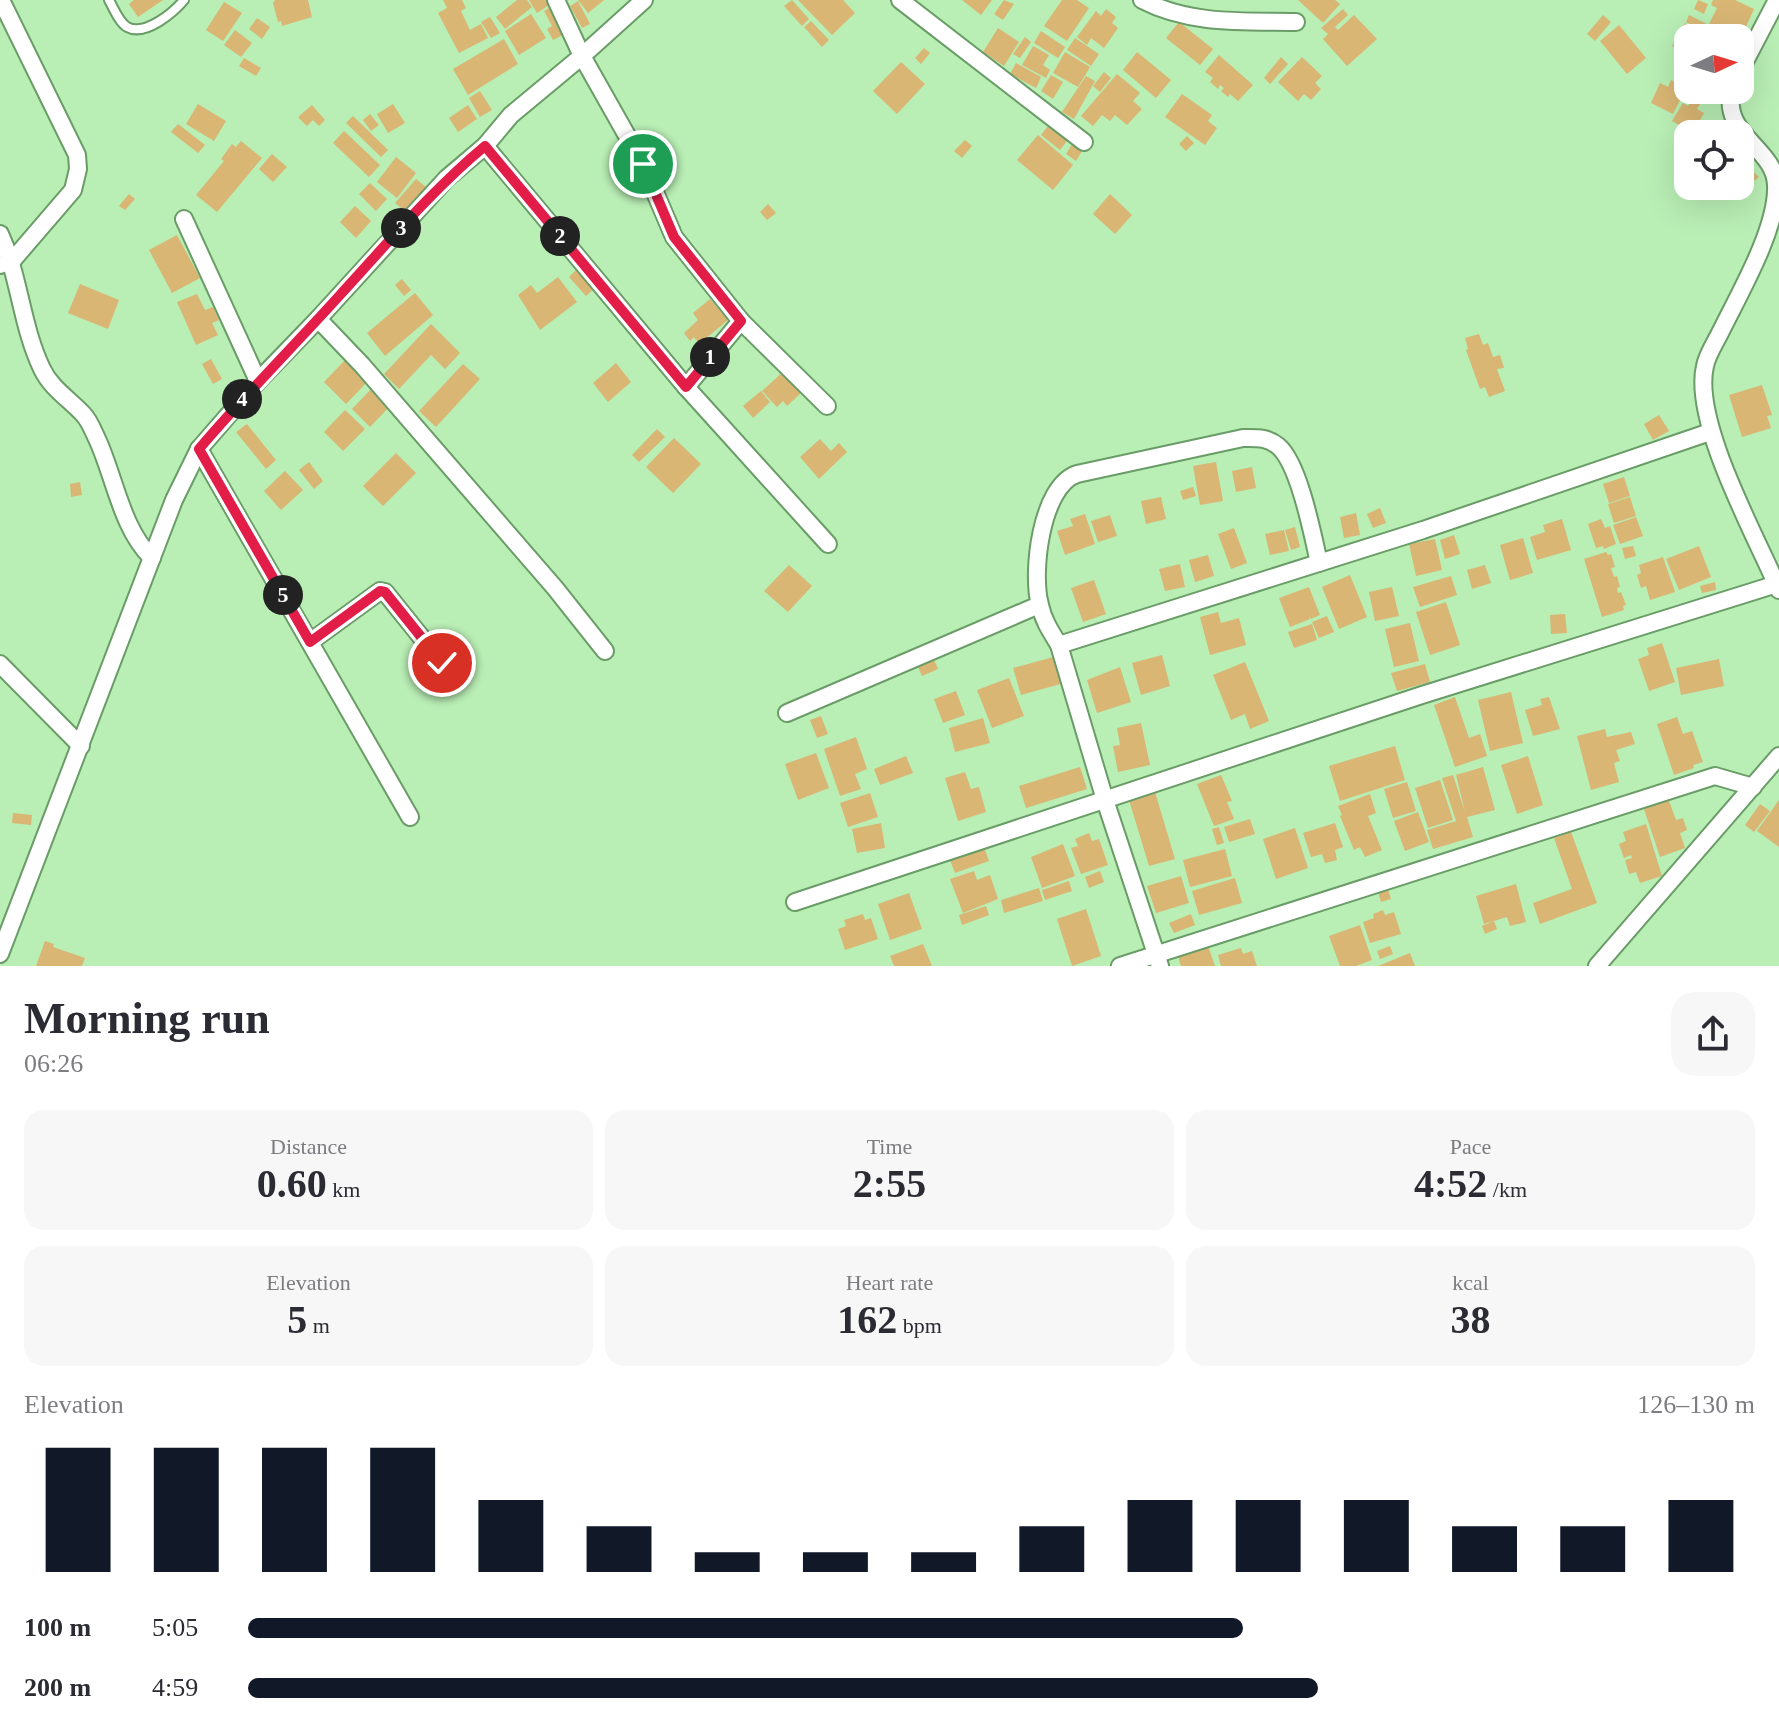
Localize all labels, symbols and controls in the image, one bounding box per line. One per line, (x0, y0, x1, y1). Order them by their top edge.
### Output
north arrow (1674, 24, 1754, 104)
map controls (1674, 24, 1754, 200)
button: locate (1674, 120, 1754, 200)
pin (609, 130, 677, 198)
icon: arrive (621, 142, 665, 186)
pin: 3 (381, 208, 421, 248)
text: 3 (396, 215, 407, 240)
pin: 2 (540, 216, 580, 256)
text: 2 (555, 223, 566, 248)
pin: 1 (690, 337, 730, 377)
text: 1 (705, 344, 716, 369)
pin: 4 (222, 379, 262, 419)
text: 4 (237, 386, 248, 411)
pin: 5 (263, 575, 303, 615)
text: 5 (278, 582, 289, 607)
pin (408, 629, 476, 697)
icon: check (420, 641, 464, 685)
button: share (1671, 992, 1755, 1076)
text: Morning run (24, 994, 270, 1043)
text: 06:26 (24, 1049, 83, 1078)
text: Distance (270, 1134, 347, 1159)
text: Time (867, 1134, 912, 1159)
text: Pace (1450, 1134, 1491, 1159)
text: 0.60 (257, 1161, 327, 1206)
text: 2:55 (853, 1161, 926, 1206)
text: 4:52 (1414, 1161, 1487, 1206)
text: km (327, 1177, 360, 1202)
text: /km (1487, 1177, 1527, 1202)
text: Elevation (266, 1270, 351, 1295)
text: Heart rate (846, 1270, 933, 1295)
text: kcal (1452, 1270, 1489, 1295)
text: 5 (287, 1297, 307, 1342)
text: 162 (837, 1297, 897, 1342)
text: 38 (1451, 1297, 1491, 1342)
text: m (307, 1313, 330, 1338)
text: bpm (897, 1313, 942, 1338)
text: Elevation (24, 1390, 124, 1419)
text: 126–130 m (1637, 1390, 1755, 1419)
text: 100 m (24, 1613, 91, 1642)
text: 5:05 (152, 1613, 198, 1642)
text: 200 m (24, 1673, 91, 1702)
text: 4:59 (152, 1673, 198, 1702)

